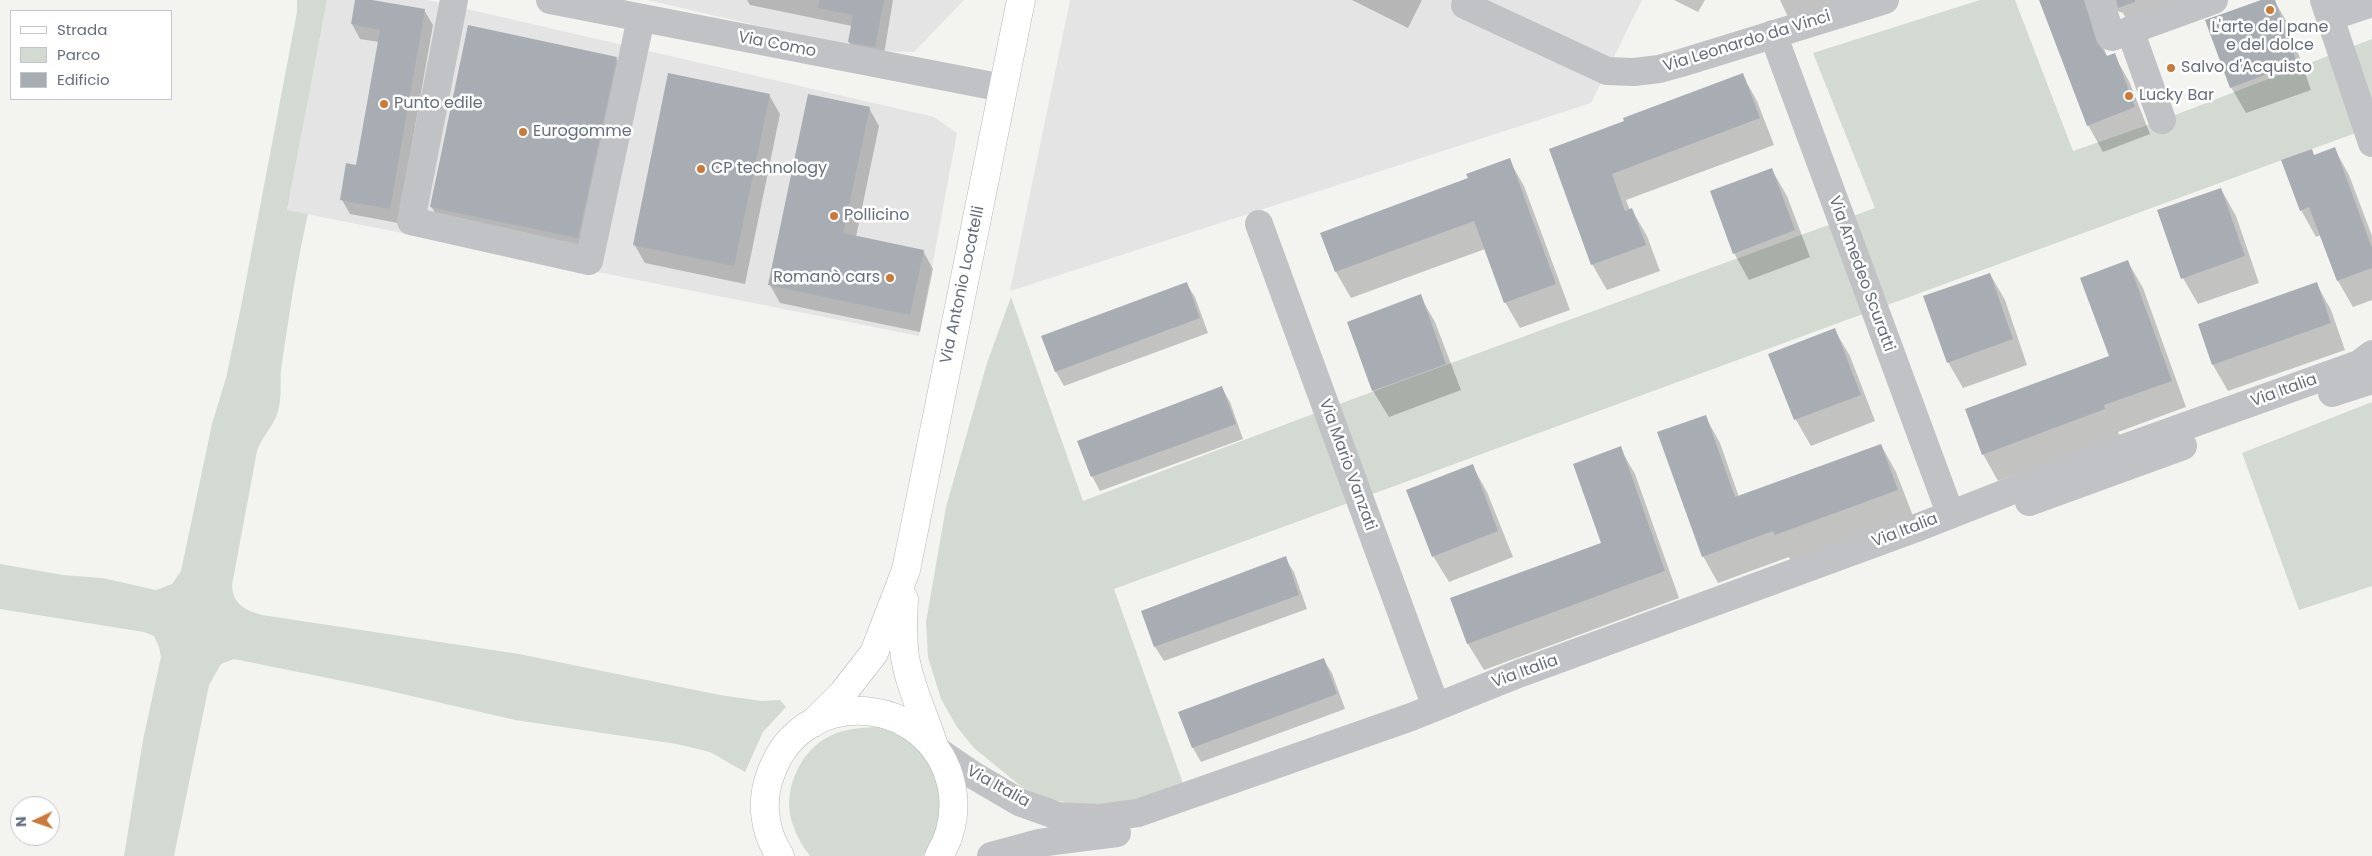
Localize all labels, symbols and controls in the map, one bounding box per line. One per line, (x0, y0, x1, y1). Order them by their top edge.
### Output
marker: L'arte del pane e del dolce (2264, 4, 2276, 16)
street label: Via Leonardo da Vinci (1661, 7, 1833, 77)
legend (10, 10, 172, 100)
place label: L'arte del pane e del dolce (2212, 18, 2328, 56)
text: Strada (57, 19, 107, 40)
street label: Via Como (736, 28, 818, 62)
text: Parco (57, 44, 100, 65)
place label: Salvo d'Acquisto (2181, 58, 2312, 78)
marker: Salvo d'Acquisto (2165, 62, 2177, 74)
text: Edificio (57, 69, 110, 90)
place label: Lucky Bar (2139, 86, 2214, 106)
marker: Lucky Bar (2123, 90, 2135, 102)
place label: Punto edile (394, 94, 483, 114)
marker: Punto edile (378, 98, 390, 110)
place label: Eurogomme (533, 122, 632, 142)
marker: Eurogomme (517, 126, 529, 138)
place label: CP technology (711, 159, 827, 179)
marker: CP technology (695, 163, 707, 175)
street label: Via Amedeo Scuratti (1824, 194, 1898, 354)
street label: Via Antonio Locatelli (937, 204, 989, 366)
place label: Pollicino (844, 206, 909, 226)
marker: Pollicino (828, 210, 840, 222)
place label: Romanò cars (773, 268, 880, 288)
marker: Romanò cars (884, 272, 896, 284)
street label: Via Italia (2248, 370, 2320, 412)
street label: Via Mario Vanzati (1314, 397, 1380, 533)
street label: Via Italia (1869, 510, 1941, 552)
street label: Via Italia (1489, 651, 1561, 693)
street label: Via Italia (963, 762, 1033, 812)
north arrow (10, 796, 60, 846)
text: N (11, 816, 31, 828)

